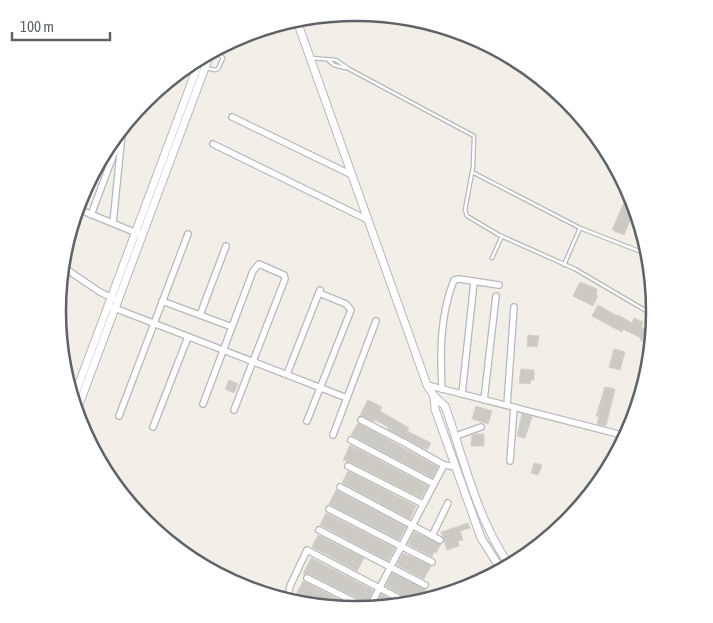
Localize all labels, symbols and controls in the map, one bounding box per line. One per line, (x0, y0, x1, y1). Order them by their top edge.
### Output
scale bar (12, 10, 110, 42)
text: 100 m (20, 18, 54, 35)

